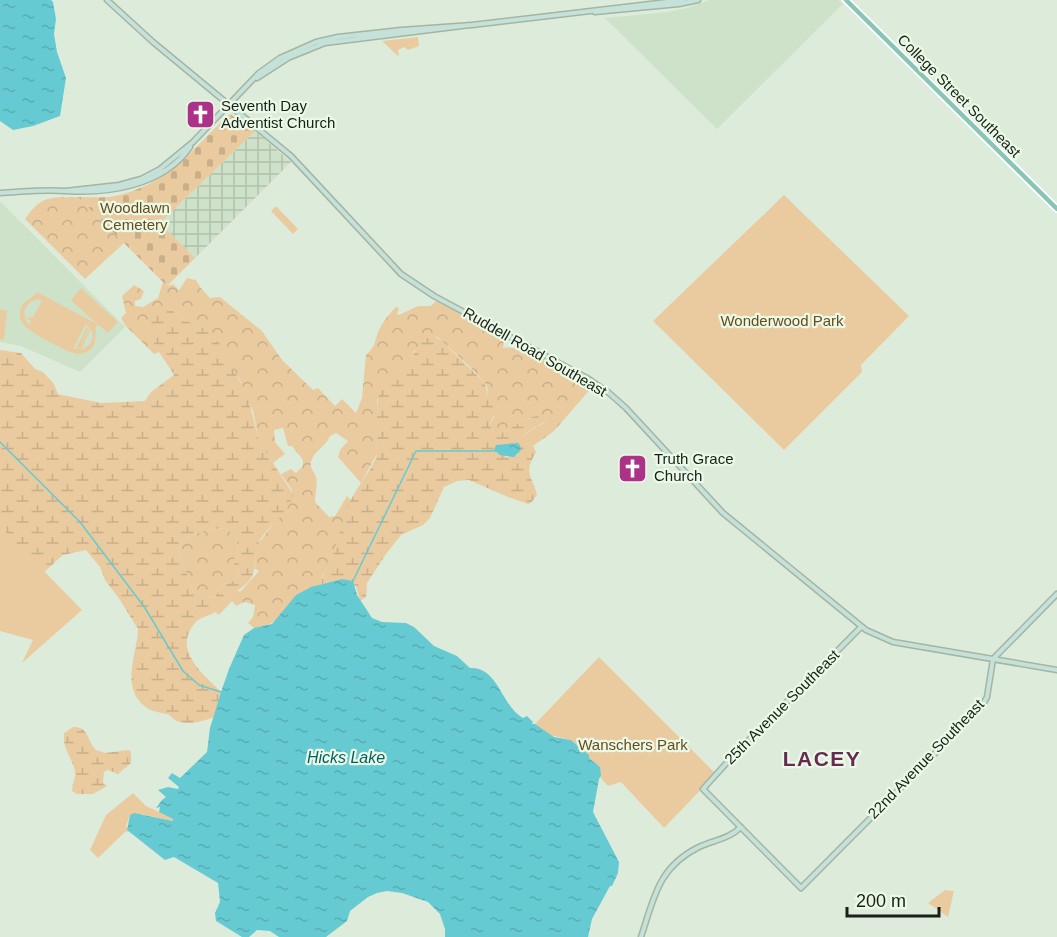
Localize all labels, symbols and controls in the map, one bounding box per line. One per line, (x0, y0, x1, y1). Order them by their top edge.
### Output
street label: College Street Southeast (894, 31, 1025, 161)
place label: Seventh Day Adventist Church (221, 97, 335, 131)
church icon: Seventh Day Adventist Church (184, 99, 216, 131)
park label: Woodlawn Cemetery (100, 199, 170, 233)
street label: Ruddell Road Southeast (461, 304, 611, 400)
park label: Wonderwood Park (720, 312, 844, 329)
place label: Truth Grace Church (654, 450, 733, 484)
church icon: Truth Grace Church (617, 452, 649, 484)
street label: 25th Avenue Southeast (721, 645, 843, 767)
street label: 22nd Avenue Southeast (864, 695, 988, 822)
park label: Wanschers Park (578, 736, 688, 753)
district label: LACEY (783, 747, 861, 770)
water label: Hicks Lake (307, 749, 385, 766)
scale bar (847, 880, 938, 918)
text: 200 m (856, 891, 906, 911)

